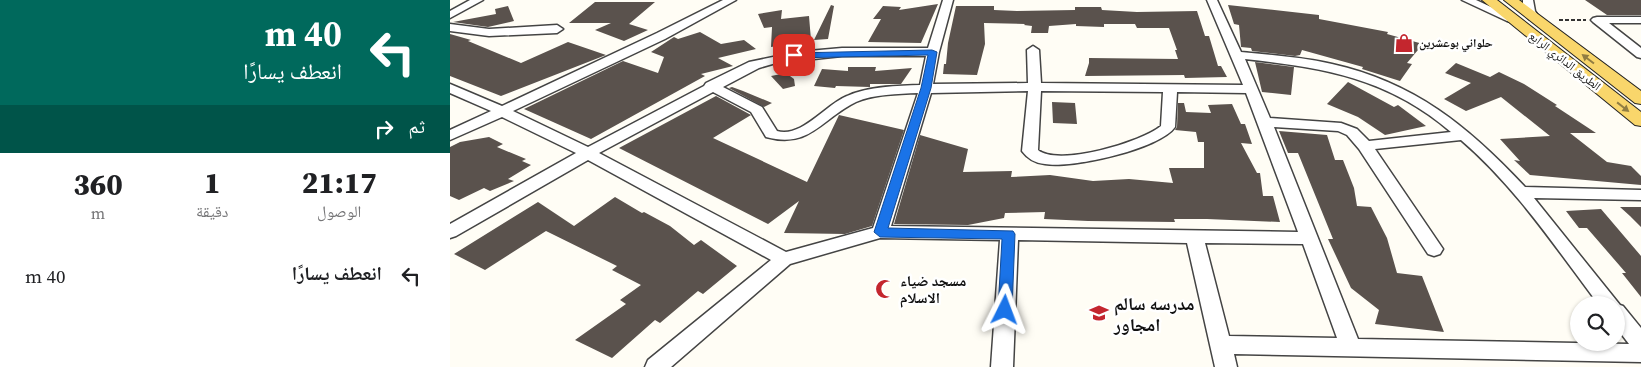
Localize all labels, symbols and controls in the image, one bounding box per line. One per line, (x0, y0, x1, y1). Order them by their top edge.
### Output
text: 40 m (265, 10, 342, 58)
icon: left (360, 20, 425, 85)
street label: الطريق الدائري الرابع (1525, 28, 1604, 96)
shop icon: حلواني بوعشرين (1393, 32, 1415, 54)
pin (773, 34, 815, 76)
place label: حلواني بوعشرين (1419, 35, 1493, 53)
icon: arrive (780, 41, 808, 69)
one-way arrow (1581, 54, 1595, 64)
text: انعطف يسارًا (243, 56, 342, 86)
one-way arrow (1616, 101, 1629, 112)
text: ثم (408, 113, 425, 139)
icon: right (370, 115, 398, 143)
text: 1 (204, 162, 221, 203)
text: 21:17 (302, 162, 377, 203)
text: 360 (73, 164, 123, 205)
text: دقيقة (196, 200, 229, 222)
text: الوصول (317, 200, 361, 222)
text: m (91, 202, 105, 224)
text: انعطف يسارًا (292, 260, 382, 286)
icon: left (397, 262, 425, 290)
text: 40 m (25, 263, 66, 289)
place label: مسجد ضياء الاسلام (900, 270, 966, 308)
mosque icon: مسجد ضياء الاسلام (874, 278, 896, 300)
position arrow (978, 283, 1030, 335)
place label: مدرسه سالم امجاور (1113, 291, 1195, 337)
map controls (1570, 296, 1625, 351)
button: search (1570, 296, 1625, 351)
school or university icon: مدرسه سالم امجاور (1088, 302, 1110, 324)

